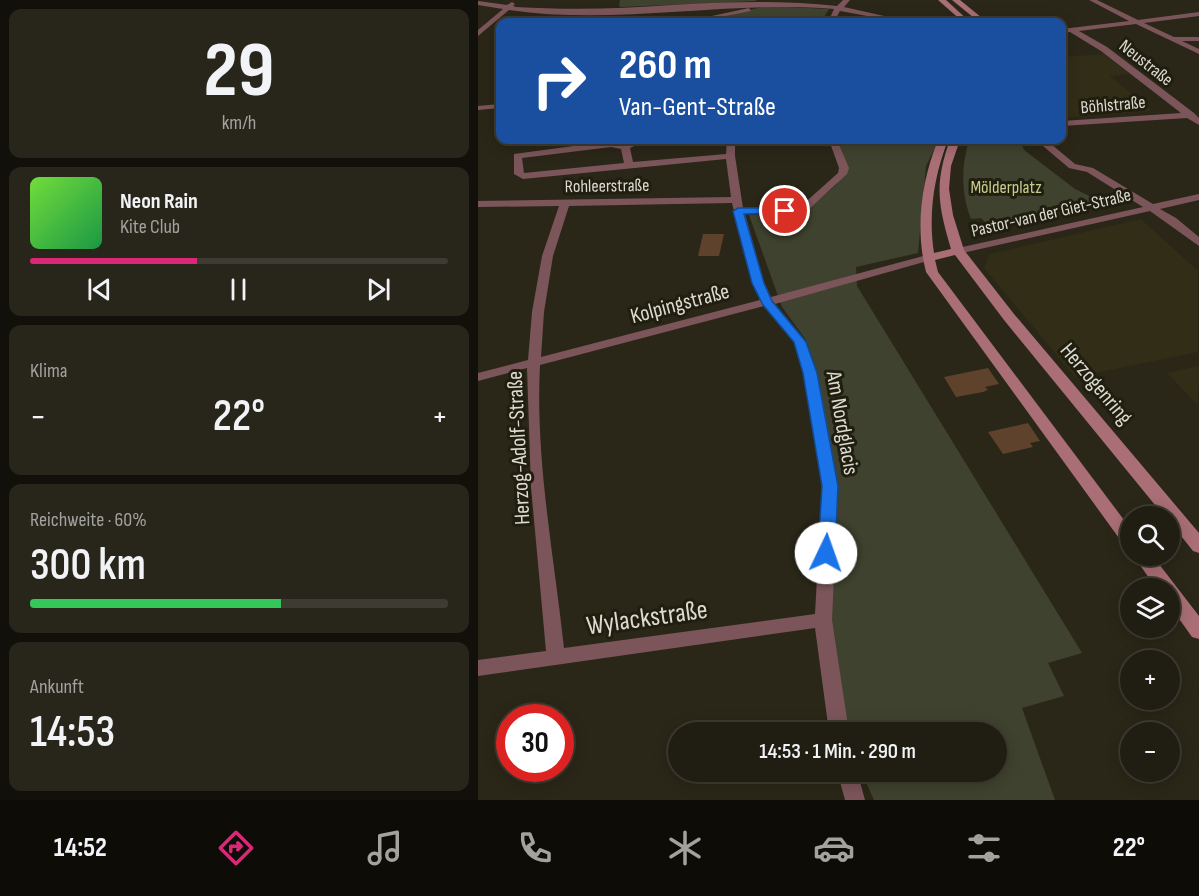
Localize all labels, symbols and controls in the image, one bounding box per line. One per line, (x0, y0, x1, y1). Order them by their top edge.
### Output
text: 29 (203, 25, 275, 118)
street label: Neustraße (1115, 35, 1177, 91)
text: 260 m (619, 40, 712, 91)
icon: right (520, 42, 598, 120)
text: Van-Gent-Straße (619, 91, 776, 123)
street label: Böhlstraße (1080, 92, 1146, 118)
text: km/h (222, 111, 256, 135)
street label: Rohleerstraße (565, 175, 649, 197)
park label: Mölderplatz (970, 177, 1042, 198)
street label: Pastor-van der Giet-Straße (969, 184, 1133, 242)
pin (759, 185, 810, 236)
text: Neon Rain (120, 188, 198, 215)
icon: arrive (768, 194, 801, 227)
text: Kite Club (120, 215, 180, 239)
icon: previous (83, 273, 116, 306)
icon: pause (222, 273, 255, 306)
icon: next (362, 273, 395, 306)
street label: Kolpingstraße (628, 278, 732, 330)
street label: Herzogenring (1054, 338, 1138, 431)
text: Klima (30, 359, 68, 383)
street label: Am Nordglacis (819, 368, 864, 477)
street label: Herzog-Adolf-Straße (501, 370, 537, 526)
text: 22° (213, 389, 265, 444)
text: − (30, 397, 46, 437)
text: + (432, 397, 448, 437)
map controls (1120, 506, 1180, 782)
button: search (1120, 506, 1180, 566)
text: Reichweite · 60% (30, 508, 147, 532)
position arrow (794, 521, 858, 585)
text: 300 km (30, 538, 146, 593)
button: layers (1120, 578, 1180, 638)
street label: Wylackstraße (584, 594, 710, 642)
button: + (1120, 650, 1180, 710)
text: Ankunft (30, 675, 84, 699)
speed limit sign: 30 (496, 704, 574, 782)
text: 14:53 (30, 705, 115, 760)
button: − (1120, 722, 1180, 782)
text: 14:53 · 1 Min. · 290 m (759, 738, 916, 765)
icon: directions (215, 827, 257, 869)
icon: music (364, 827, 406, 869)
icon: phone (514, 827, 556, 869)
icon: climate (664, 827, 706, 869)
icon: car (813, 827, 855, 869)
icon: filters (963, 827, 1005, 869)
text: 14:52 (54, 832, 107, 864)
text: 22° (1113, 832, 1145, 864)

